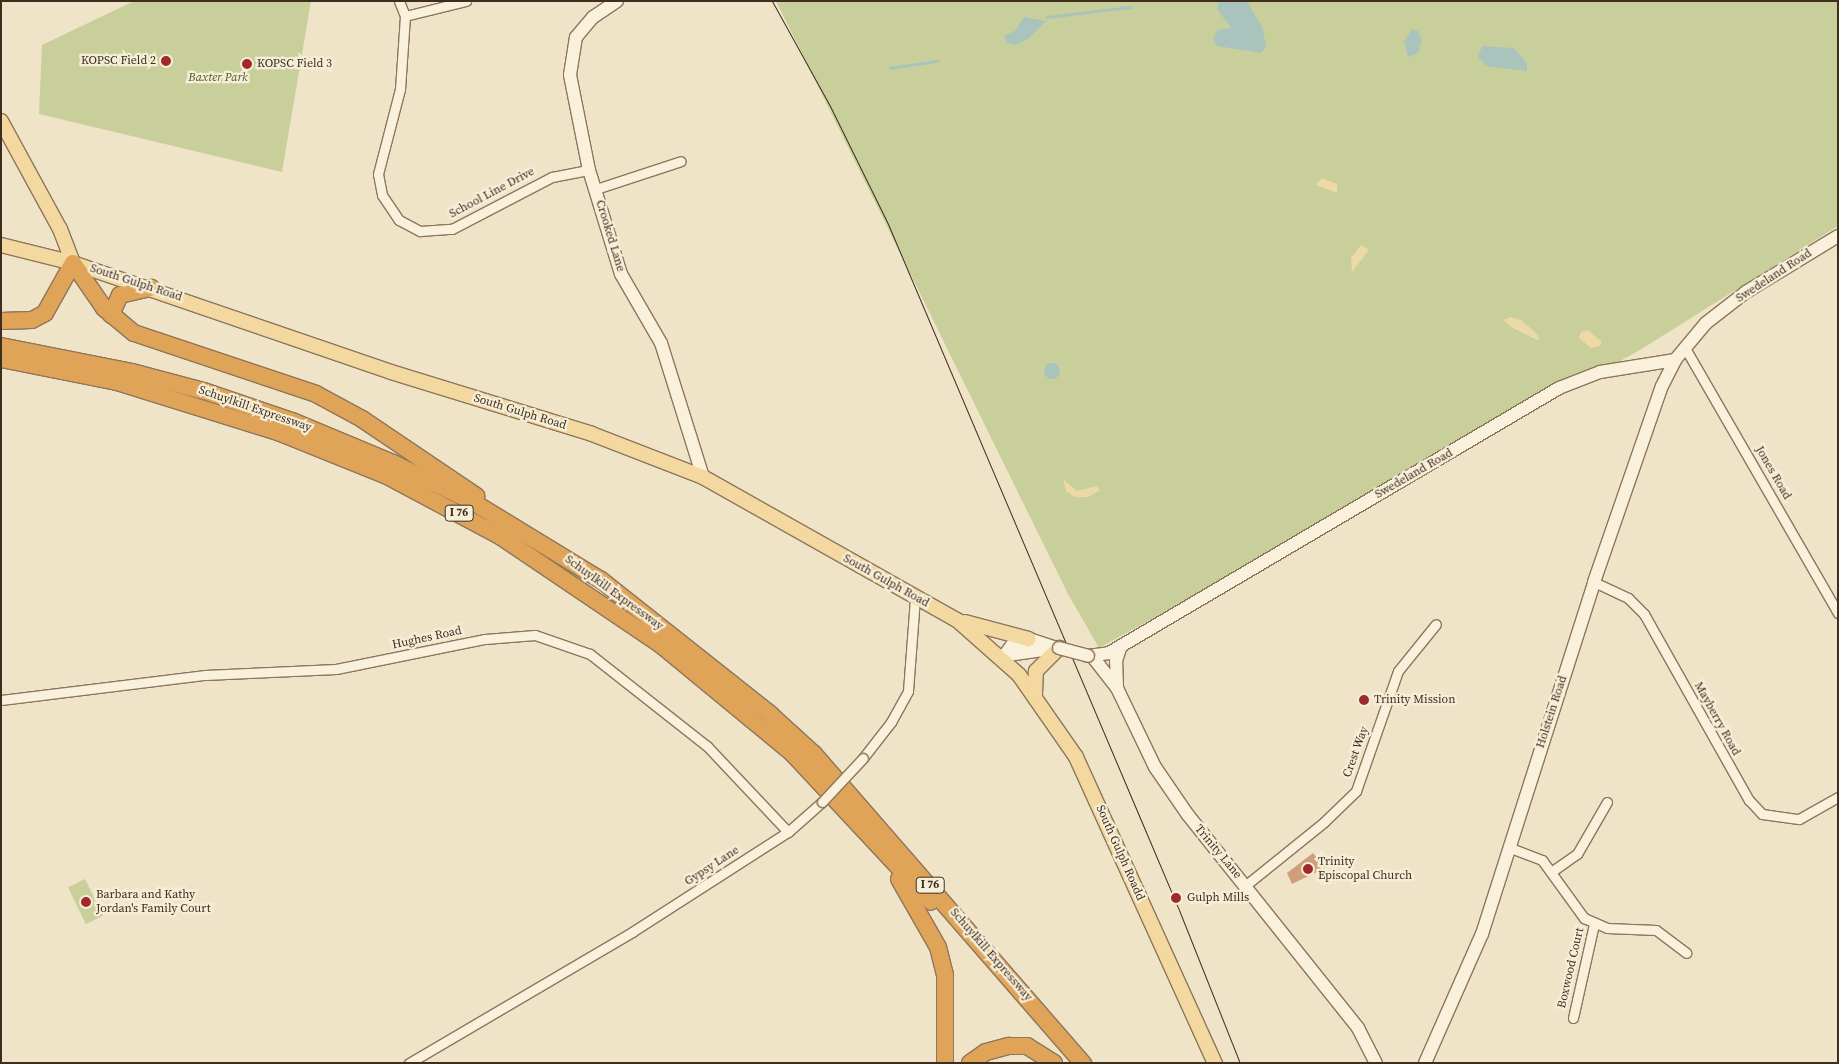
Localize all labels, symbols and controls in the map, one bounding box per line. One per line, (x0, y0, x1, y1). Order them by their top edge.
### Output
place label: KOPSC Field 2 (81, 54, 156, 68)
marker: KOPSC Field 2 (160, 55, 172, 67)
place label: KOPSC Field 3 (257, 57, 332, 71)
marker: KOPSC Field 3 (241, 58, 253, 70)
park label: Baxter Park (188, 71, 248, 85)
street label: School Line Drive (447, 164, 537, 222)
street label: Crooked Lane (592, 198, 628, 274)
street label: Swedeland Road (1733, 246, 1815, 306)
street label: South Gulph Road (88, 261, 184, 305)
street label: Schuylkill Expressway (197, 383, 313, 435)
street label: South Gulph Road (472, 391, 568, 433)
street label: Jones Road (1752, 444, 1794, 502)
street label: Swedeland Road (1373, 446, 1455, 502)
road number: I 76 (444, 504, 474, 522)
street label: South Gulph Road (840, 551, 932, 611)
street label: Schuylkill Expressway (562, 552, 666, 634)
street label: Hughes Road (391, 624, 463, 652)
street label: Holstein Road (1534, 674, 1570, 750)
street label: Mayberry Road (1691, 680, 1743, 758)
place label: Trinity Mission (1374, 693, 1455, 707)
marker: Trinity Mission (1358, 694, 1370, 706)
street label: Crest Way (1340, 724, 1372, 780)
street label: South Gulph Roadd (1092, 803, 1148, 903)
street label: Trinity Lane (1191, 822, 1245, 882)
street label: Gypsy Lane (682, 843, 742, 889)
place label: Trinity Episcopal Church (1318, 855, 1412, 883)
marker: Trinity Episcopal Church (1302, 863, 1314, 875)
road number: I 76 (915, 876, 945, 894)
place label: Barbara and Kathy Jordan's Family Court (96, 888, 211, 916)
marker: Gulph Mills (1169, 891, 1183, 905)
place label: Gulph Mills (1187, 891, 1249, 905)
marker: Barbara and Kathy Jordan's Family Court (80, 896, 92, 908)
street label: Schuylkill Expressway (947, 906, 1035, 1004)
street label: Boxwood Court (1555, 926, 1587, 1010)

